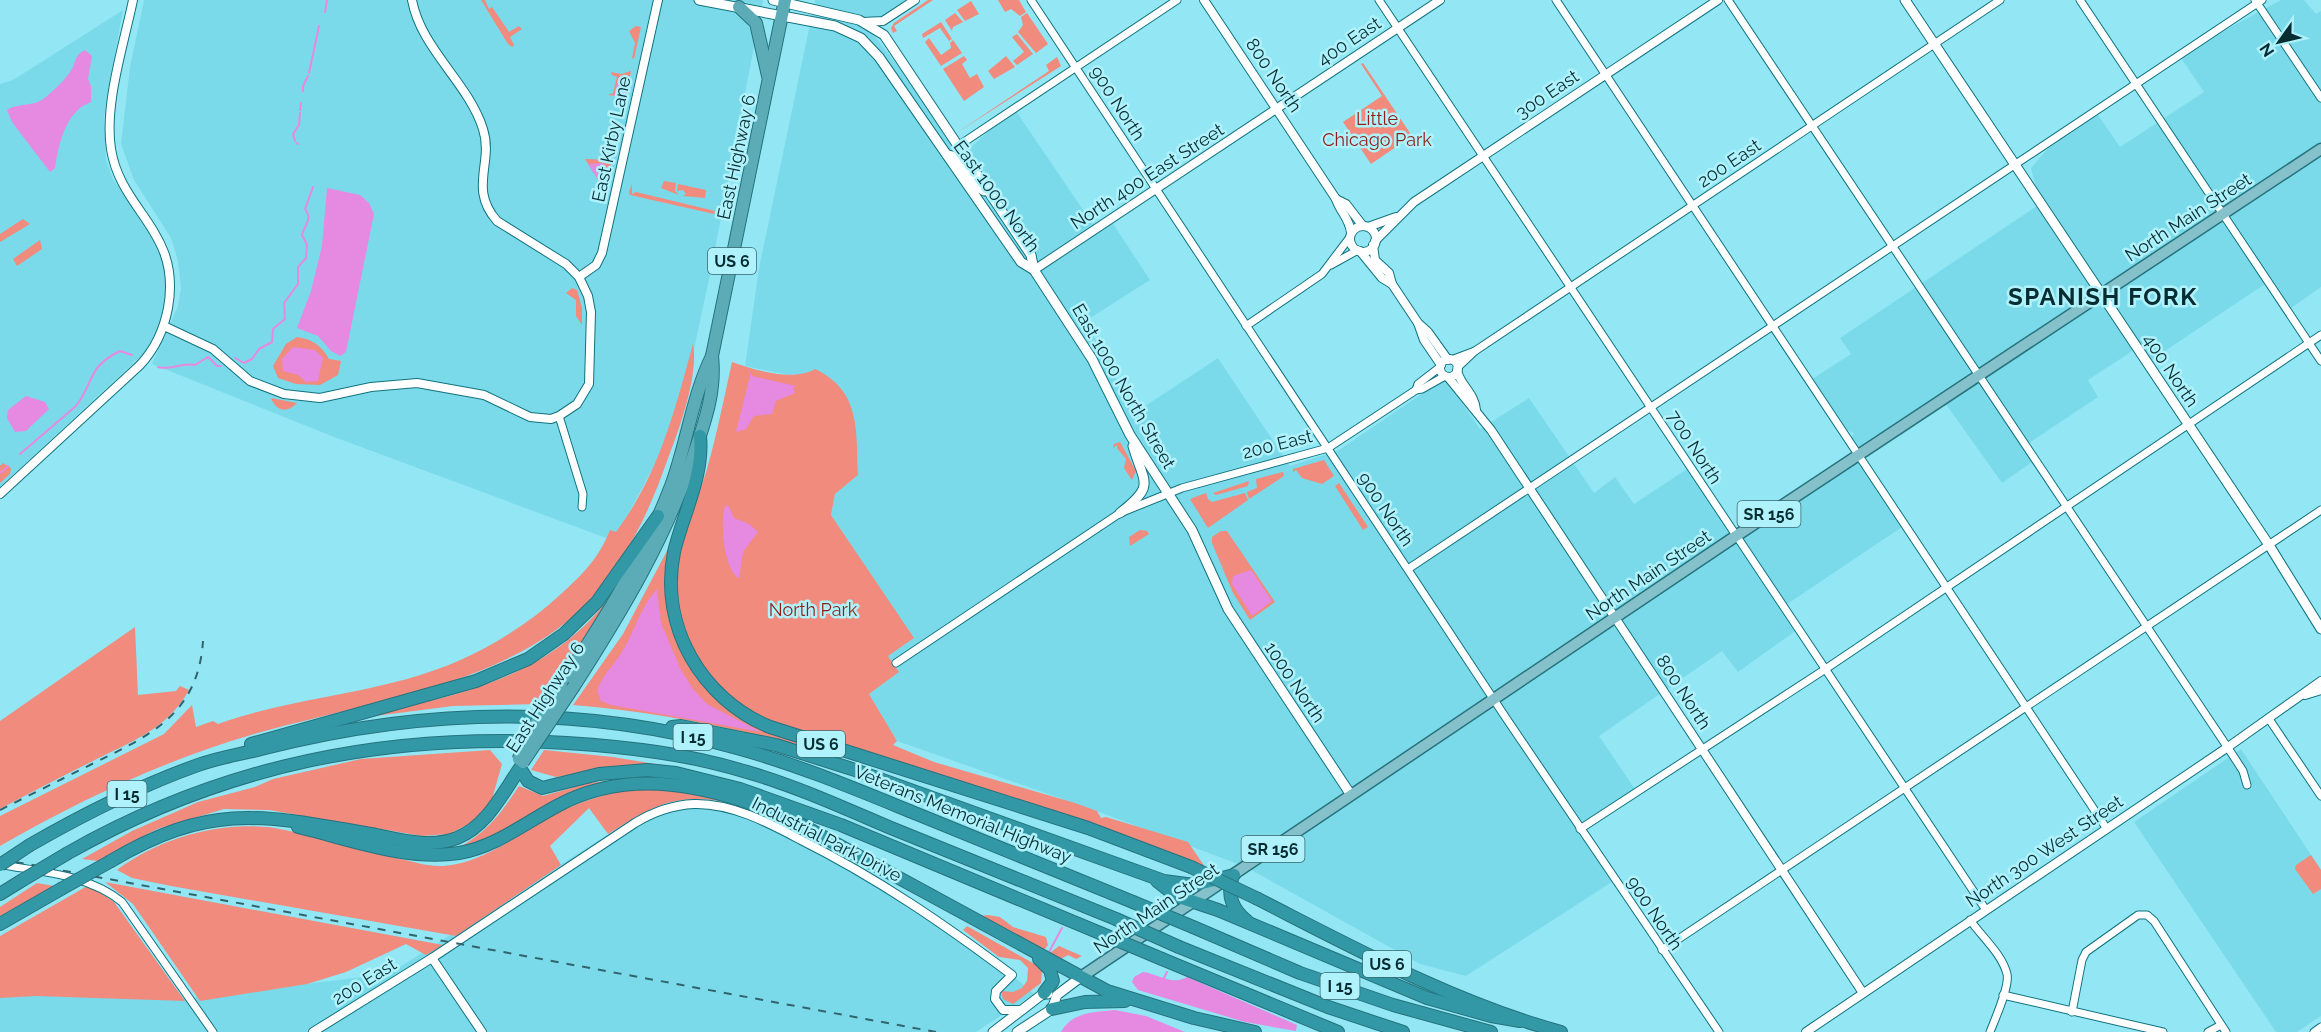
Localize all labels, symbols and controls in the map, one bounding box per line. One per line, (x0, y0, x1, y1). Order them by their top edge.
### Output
street label: 400 East (1313, 12, 1385, 70)
north arrow (2249, 12, 2309, 72)
street label: 800 North (1242, 34, 1306, 116)
text: N (2256, 40, 2278, 60)
street label: 900 North (1086, 62, 1150, 144)
street label: 300 East (1511, 65, 1583, 123)
street label: East Kirby Lane (587, 74, 635, 204)
street label: East Highway 6 (712, 92, 760, 221)
park label: Little Chicago Park (1322, 108, 1432, 150)
street label: North 400 East Street (1067, 119, 1227, 233)
street label: 200 East (1694, 134, 1764, 192)
street label: East 1000 North (950, 136, 1044, 256)
street label: North Main Street (2121, 168, 2255, 266)
road number: US 6 (708, 248, 756, 274)
district label: SPANISH FORK (2008, 282, 2198, 311)
street label: East 1000 North Street (1068, 300, 1180, 472)
street label: 400 North (2139, 329, 2203, 411)
street label: 700 North (1663, 406, 1727, 488)
street label: 200 East (1240, 425, 1314, 463)
street label: 900 North (1354, 468, 1418, 550)
road number: SR 156 (1738, 501, 1800, 527)
street label: North Main Street (1581, 525, 1715, 625)
park label: North Park (769, 599, 858, 620)
street label: East Highway 6 (502, 638, 589, 756)
street label: 1000 North (1260, 638, 1330, 726)
street label: 800 North (1652, 651, 1716, 733)
road number: I 15 (674, 724, 712, 750)
road number: US 6 (797, 731, 845, 757)
street label: Veterans Memorial Highway (851, 761, 1075, 867)
road number: I 15 (108, 781, 146, 807)
street label: North 300 West Street (1961, 791, 2127, 911)
street label: Industrial Park Drive (749, 792, 906, 886)
road number: SR 156 (1242, 836, 1304, 862)
street label: North Main Street (1089, 858, 1223, 958)
street label: 900 North (1623, 872, 1687, 954)
road number: US 6 (1363, 951, 1411, 977)
street label: 200 East (328, 953, 400, 1009)
road number: I 15 (1320, 973, 1360, 999)

